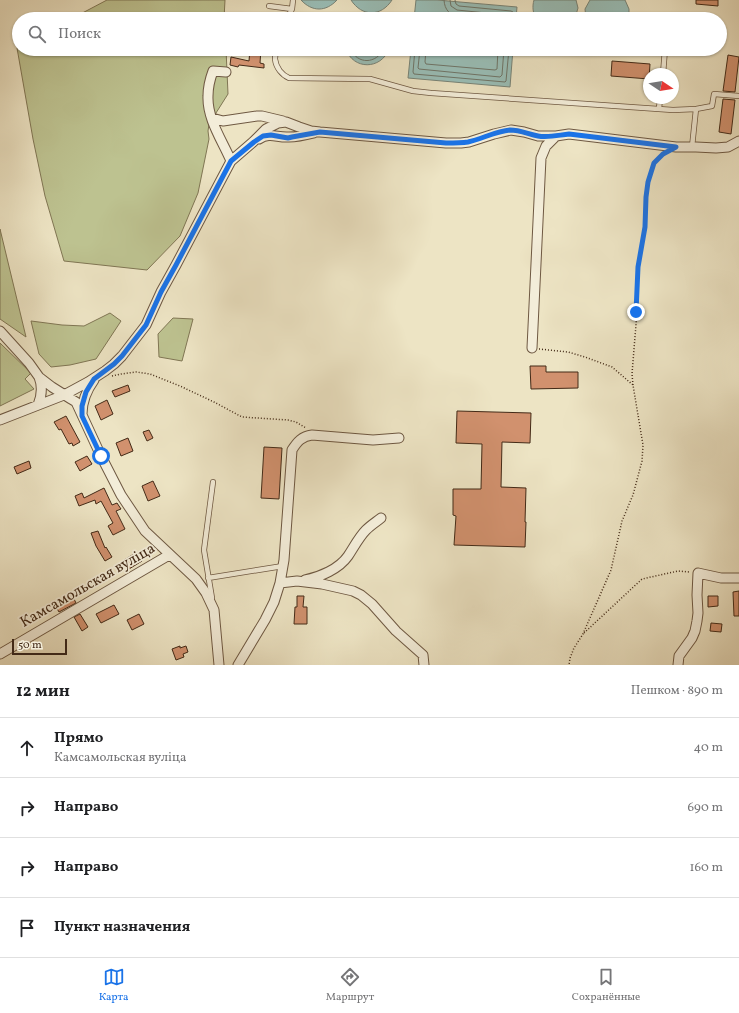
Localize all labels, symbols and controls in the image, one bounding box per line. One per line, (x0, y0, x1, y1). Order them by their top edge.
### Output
search box (12, 12, 727, 56)
icon: search (26, 23, 48, 45)
text: Поиск (58, 24, 101, 45)
north arrow (643, 68, 679, 104)
route end (627, 303, 645, 321)
route start (92, 447, 110, 465)
street label: Камсамольская вуліца (17, 539, 159, 633)
scale bar (12, 637, 67, 656)
text: 50 m (18, 638, 42, 653)
text: 12 мин (16, 680, 70, 703)
text: Пешком · 890 m (631, 682, 723, 700)
text: Прямо (54, 728, 103, 749)
icon: ahead (16, 737, 38, 759)
text: 40 m (694, 739, 723, 757)
text: Камсамольская вуліца (54, 749, 187, 767)
icon: right (16, 797, 38, 819)
text: Направо (54, 797, 118, 818)
text: 690 m (687, 799, 723, 817)
icon: right (16, 857, 38, 879)
text: Направо (54, 857, 118, 878)
text: 160 m (689, 859, 723, 877)
icon: arrive (16, 917, 38, 939)
text: Пункт назначения (54, 917, 190, 938)
tab: Карта (99, 966, 129, 1005)
tab: Маршрут (326, 966, 374, 1005)
tab: Сохранённые (572, 966, 640, 1005)

